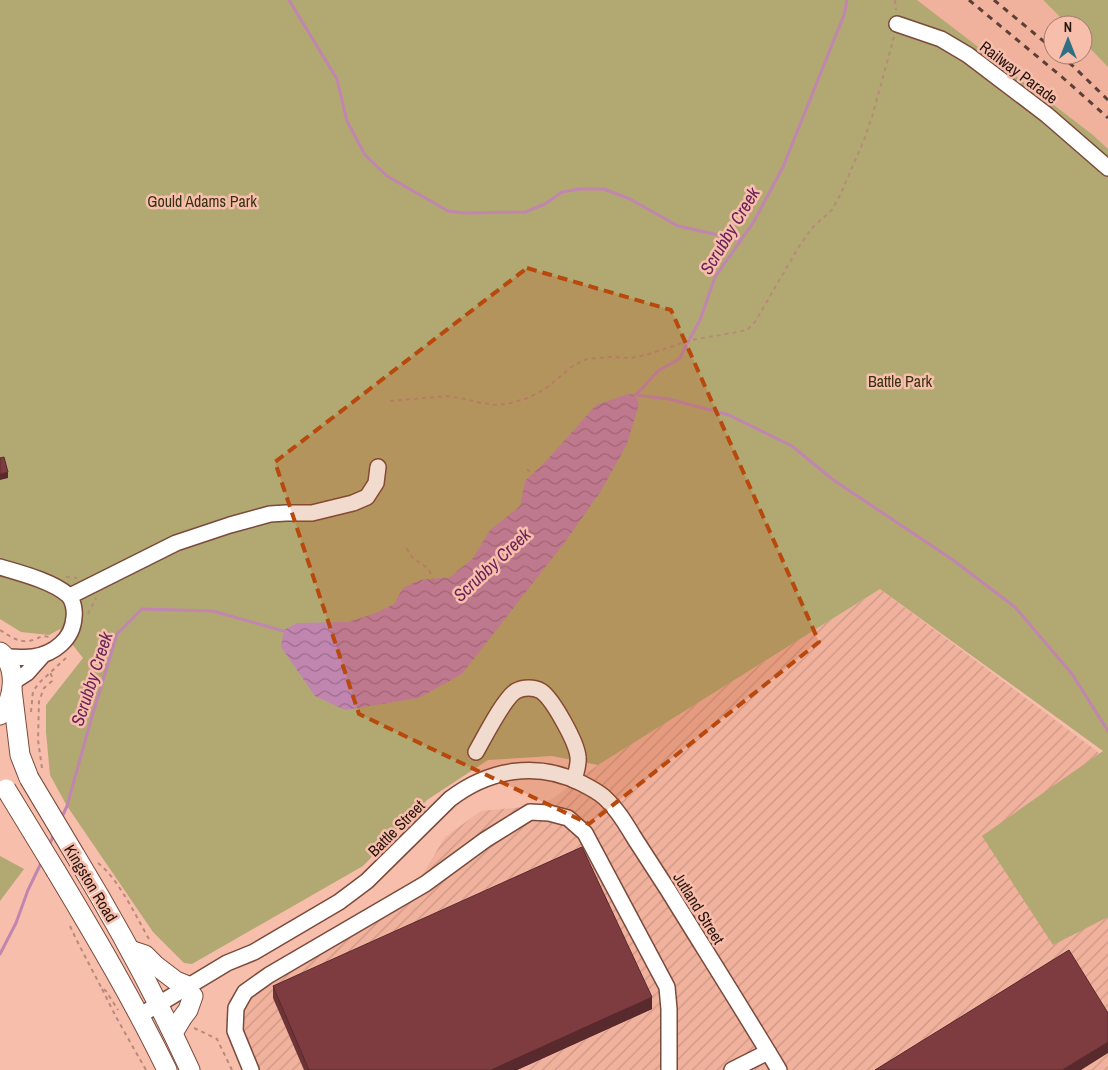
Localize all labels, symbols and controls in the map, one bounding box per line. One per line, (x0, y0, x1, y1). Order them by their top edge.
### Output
north arrow (1043, 15, 1093, 65)
text: N (1064, 18, 1072, 36)
street label: Railway Parade (975, 35, 1063, 109)
water label: Scrubby Creek (694, 182, 766, 279)
park label: Gould Adams Park (147, 190, 257, 212)
park label: Battle Park (868, 370, 933, 392)
water label: Scrubby Creek (447, 522, 536, 607)
water label: Scrubby Creek (65, 628, 119, 729)
street label: Battle Street (363, 794, 430, 861)
street label: Kingston Road (59, 840, 123, 926)
street label: Jutland Street (668, 868, 730, 948)

